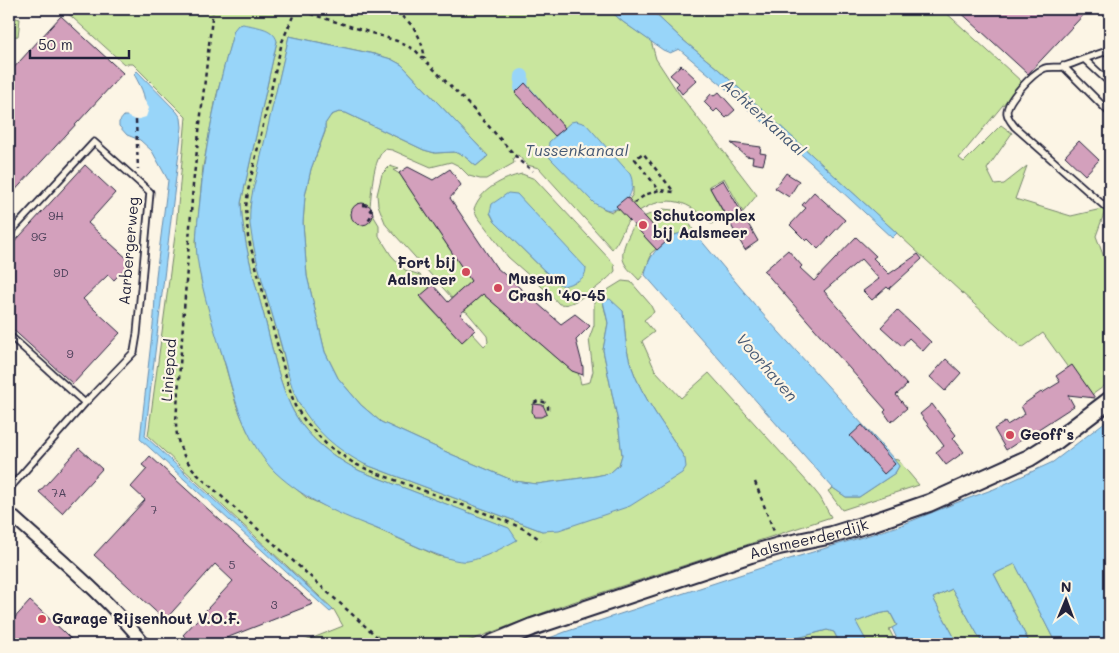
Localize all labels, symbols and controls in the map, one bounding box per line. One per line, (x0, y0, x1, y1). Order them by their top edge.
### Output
scale bar (30, 28, 129, 60)
text: 50 m (38, 34, 73, 54)
water label: Achterkanaal (718, 73, 811, 160)
water label: Tussenkanaal (525, 139, 629, 160)
street label: Aarbergerweg (113, 196, 143, 306)
place label: Schutcomplex bij Aalsmeer (653, 205, 756, 242)
house number: 9H (48, 207, 64, 223)
marker: Schutcomplex bij Aalsmeer (637, 219, 649, 231)
house number: 9G (31, 228, 47, 244)
place label: Fort bij Aalsmeer (387, 252, 456, 289)
house number: 9D (53, 264, 69, 280)
marker: Fort bij Aalsmeer (460, 266, 472, 278)
place label: Museum Crash '40-45 (508, 268, 606, 305)
marker: Museum Crash '40-45 (492, 282, 504, 294)
water label: Voorhaven (732, 328, 803, 405)
street label: Liniepad (156, 338, 180, 402)
house number: 9 (66, 345, 74, 361)
place label: Geoff's (1020, 424, 1074, 444)
marker: Geoff's (1004, 429, 1016, 441)
house number: 7A (52, 484, 66, 500)
house number: 7 (151, 501, 158, 517)
street label: Aalsmeerderdijk (747, 513, 871, 563)
house number: 5 (229, 556, 236, 572)
north arrow (1042, 576, 1092, 626)
text: N (1061, 577, 1072, 596)
house number: 3 (270, 596, 278, 612)
place label: Garage Rijsenhout V.O.F. (52, 608, 240, 628)
marker: Garage Rijsenhout V.O.F. (36, 613, 48, 625)

